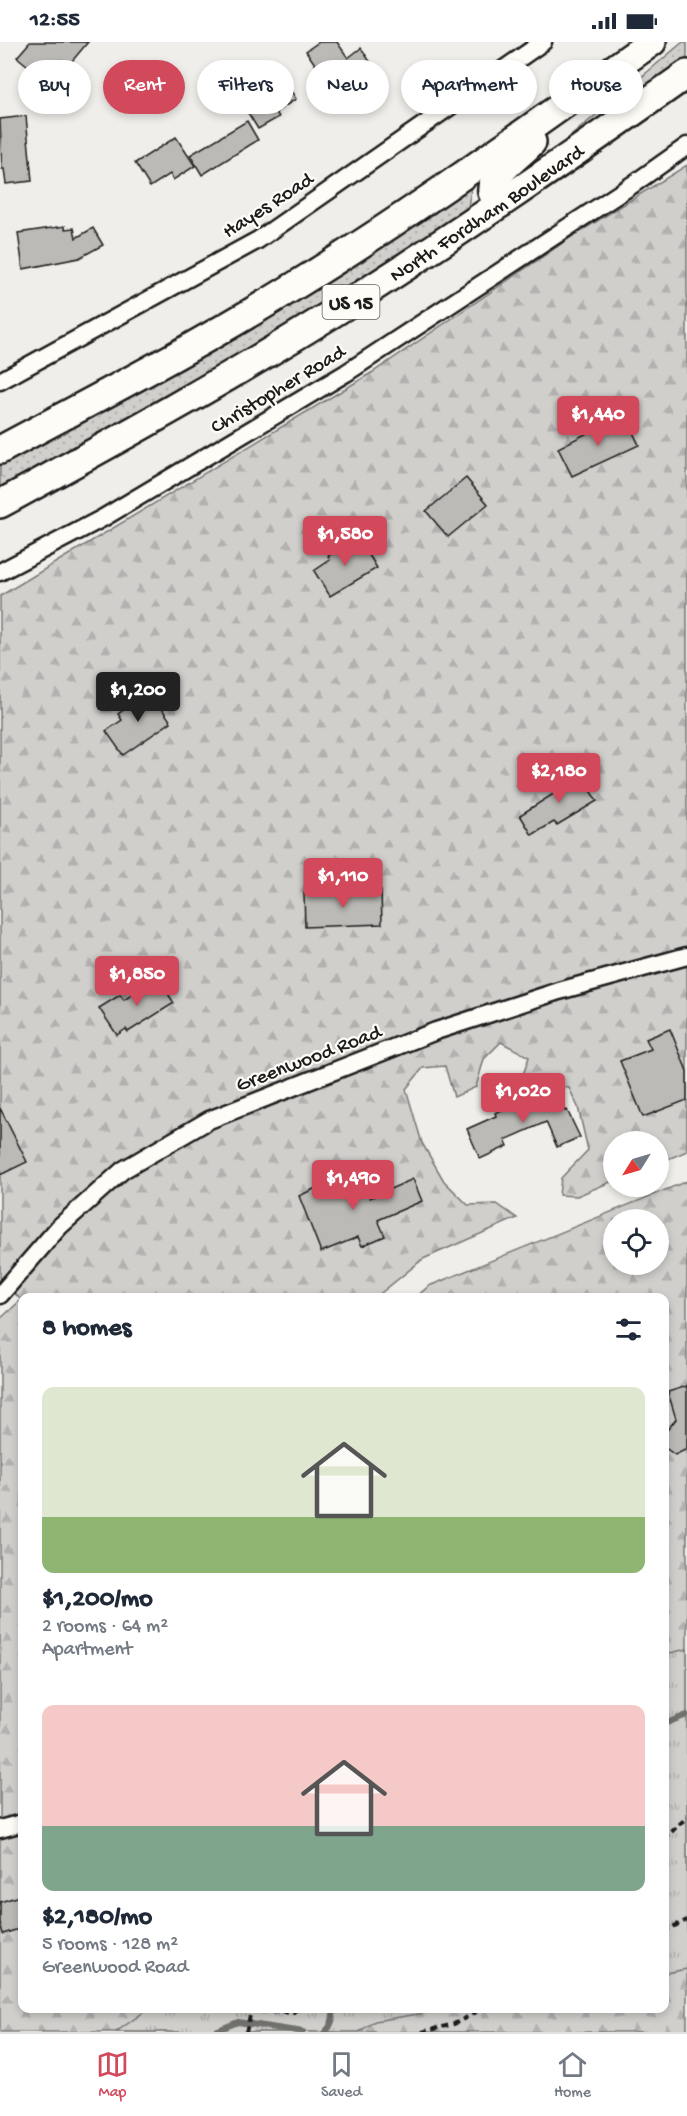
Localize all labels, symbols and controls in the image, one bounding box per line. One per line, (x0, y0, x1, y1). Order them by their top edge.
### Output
text: 12:55 (30, 8, 80, 34)
chip: Buy (18, 60, 91, 114)
chip: Rent (103, 60, 185, 114)
chip: Filters (197, 60, 294, 114)
chip: New (306, 60, 389, 114)
chip: Apartment (401, 60, 537, 114)
chip: House (549, 60, 643, 114)
street label: North Fordham Boulevard (386, 140, 591, 290)
street label: Hayes Road (219, 167, 320, 246)
road number: US 15 (322, 285, 380, 319)
street label: Christopher Road (207, 340, 352, 441)
pin: $1,440 (549, 396, 647, 447)
text: $1,440 (571, 404, 625, 427)
pin: $1,580 (296, 516, 394, 567)
text: $1,580 (317, 524, 373, 547)
pin: $1,200 (89, 672, 187, 723)
text: $1,200 (110, 680, 166, 703)
pin: $2,180 (510, 753, 608, 804)
text: $2,180 (531, 761, 587, 784)
pin: $1,110 (294, 858, 392, 909)
text: $1,110 (318, 866, 368, 889)
pin: $1,850 (88, 956, 186, 1007)
text: $1,850 (109, 964, 165, 987)
street label: Greenwood Road (233, 1020, 387, 1099)
pin: $1,020 (474, 1073, 572, 1124)
text: $1,020 (495, 1081, 551, 1104)
north arrow (603, 1131, 669, 1197)
map controls (603, 1131, 669, 1275)
pin: $1,490 (304, 1160, 402, 1211)
text: $1,490 (326, 1168, 380, 1191)
button: locate (603, 1209, 669, 1275)
icon: filters (612, 1313, 645, 1346)
text: 8 homes (42, 1314, 131, 1345)
icon: home (290, 1426, 398, 1534)
text: $1,200/mo (42, 1585, 153, 1616)
text: 2 rooms · 64 m² (42, 1616, 168, 1639)
text: Apartment (42, 1639, 132, 1662)
icon: home (290, 1744, 398, 1852)
text: $2,180/mo (42, 1903, 152, 1934)
text: 5 rooms · 128 m² (42, 1934, 178, 1957)
text: Greenwood Road (42, 1957, 188, 1980)
tab: Map (96, 2048, 129, 2103)
tab: Saved (321, 2048, 362, 2103)
tab: Home (554, 2048, 591, 2103)

